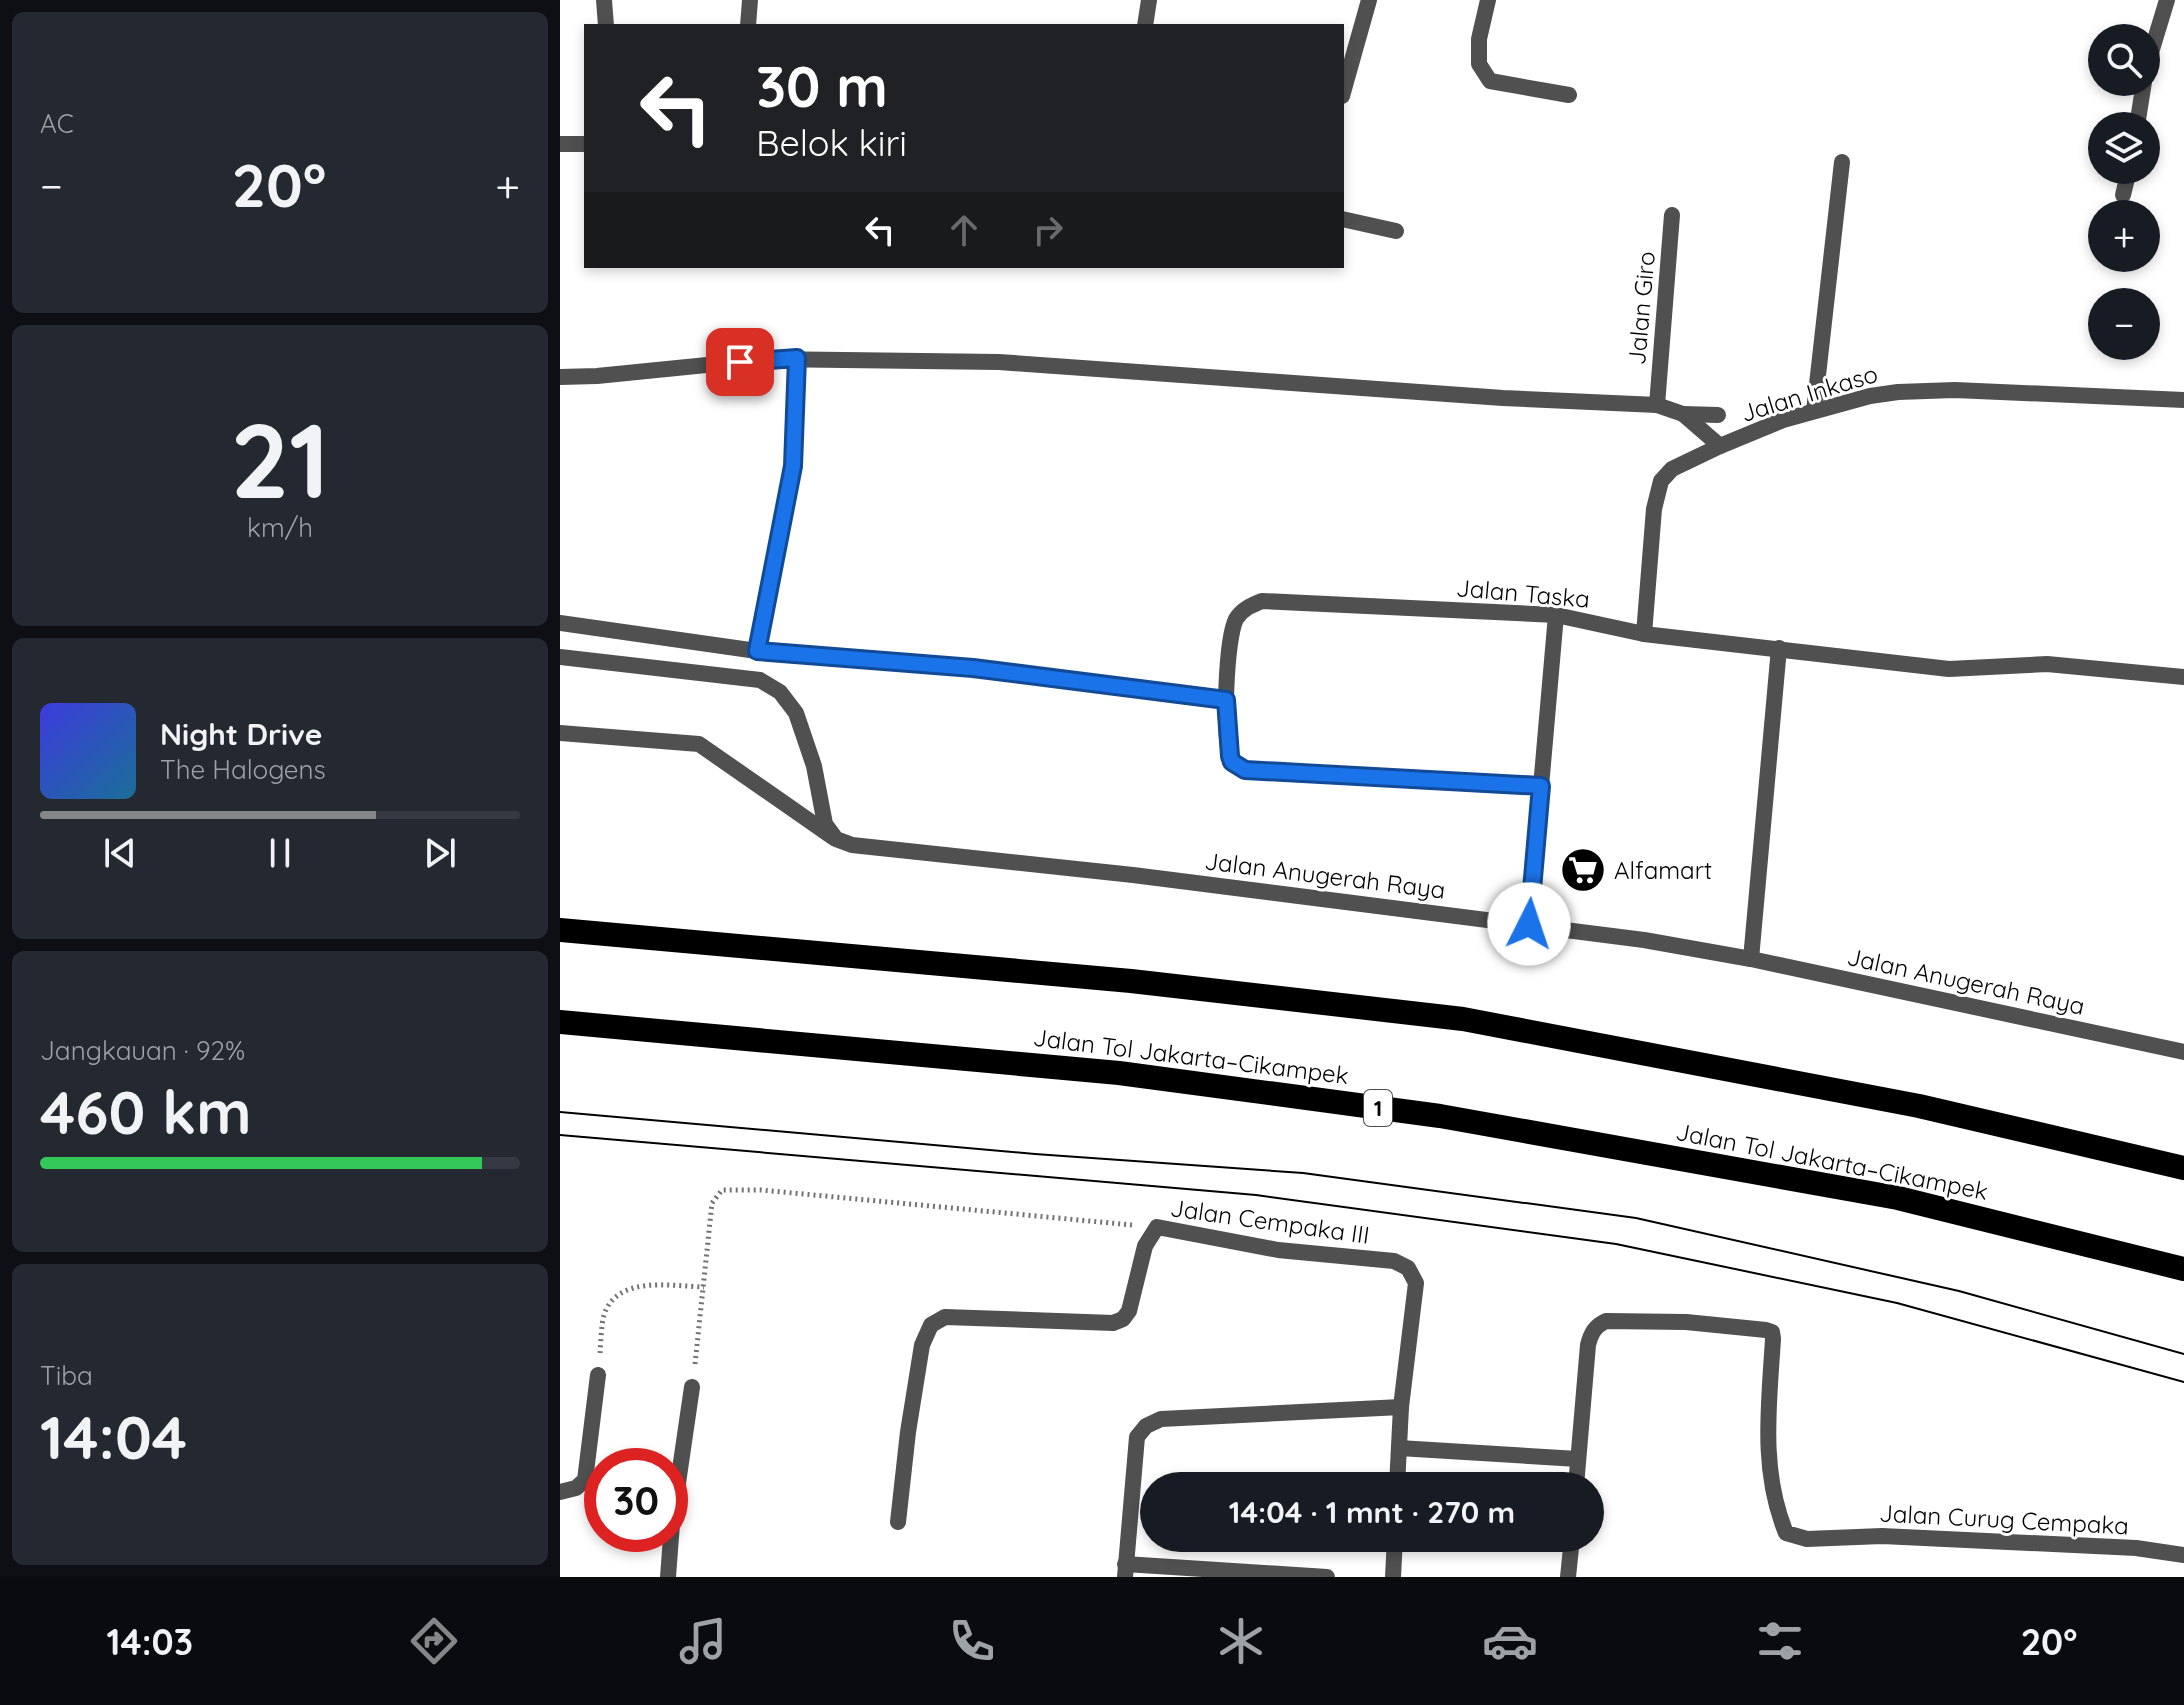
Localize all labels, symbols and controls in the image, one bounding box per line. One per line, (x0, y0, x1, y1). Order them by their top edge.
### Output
map controls (2088, 24, 2160, 360)
button: search (2088, 24, 2160, 96)
text: 30 m (756, 51, 888, 121)
icon: left (624, 56, 728, 160)
text: AC (40, 107, 74, 140)
button: layers (2088, 112, 2160, 184)
text: Belok kiri (756, 120, 907, 165)
text: 20° (232, 147, 326, 222)
text: − (40, 158, 63, 213)
text: + (495, 158, 520, 213)
button: + (2088, 200, 2160, 272)
icon: left (858, 208, 902, 252)
icon: ahead (942, 208, 986, 252)
icon: right (1026, 208, 1070, 252)
street label: Jalan Giro (1621, 250, 1661, 366)
button: − (2088, 288, 2160, 360)
pin (706, 328, 774, 396)
icon: arrive (718, 340, 762, 384)
street label: Jalan Inkaso (1737, 358, 1881, 428)
text: 21 (230, 394, 330, 524)
text: km/h (247, 511, 313, 544)
street label: Jalan Taska (1455, 572, 1591, 614)
text: Night Drive (160, 715, 322, 753)
text: The Halogens (160, 753, 326, 786)
icon: previous (98, 831, 142, 875)
icon: pause (258, 831, 302, 875)
icon: next (418, 831, 462, 875)
street label: Jalan Anugerah Raya (1203, 845, 1447, 905)
supermarket icon: Alfamart (1559, 846, 1607, 894)
place label: Alfamart (1614, 855, 1712, 885)
position arrow (1487, 882, 1571, 966)
street label: Jalan Anugerah Raya (1844, 941, 2088, 1021)
street label: Jalan Tol Jakarta–Cikampek (1032, 1022, 1350, 1090)
text: Jangkauan · 92% (40, 1034, 245, 1067)
text: 460 km (40, 1074, 252, 1149)
road number: 1 (1364, 1090, 1392, 1126)
street label: Jalan Tol Jakarta–Cikampek (1673, 1116, 1991, 1206)
street label: Jalan Cempaka III (1168, 1192, 1372, 1250)
text: Tiba (40, 1359, 93, 1392)
text: 14:04 (40, 1399, 187, 1474)
speed limit sign: 30 (584, 1448, 688, 1552)
text: 14:04 · 1 mnt · 270 m (1229, 1493, 1515, 1531)
street label: Jalan Curug Cempaka (1878, 1497, 2130, 1541)
icon: directions (406, 1613, 462, 1669)
icon: music (675, 1613, 731, 1669)
icon: phone (944, 1613, 1000, 1669)
icon: climate (1213, 1613, 1269, 1669)
icon: car (1482, 1613, 1538, 1669)
icon: filters (1752, 1613, 1808, 1669)
text: 14:03 (107, 1619, 193, 1664)
text: 20° (2021, 1619, 2077, 1664)

